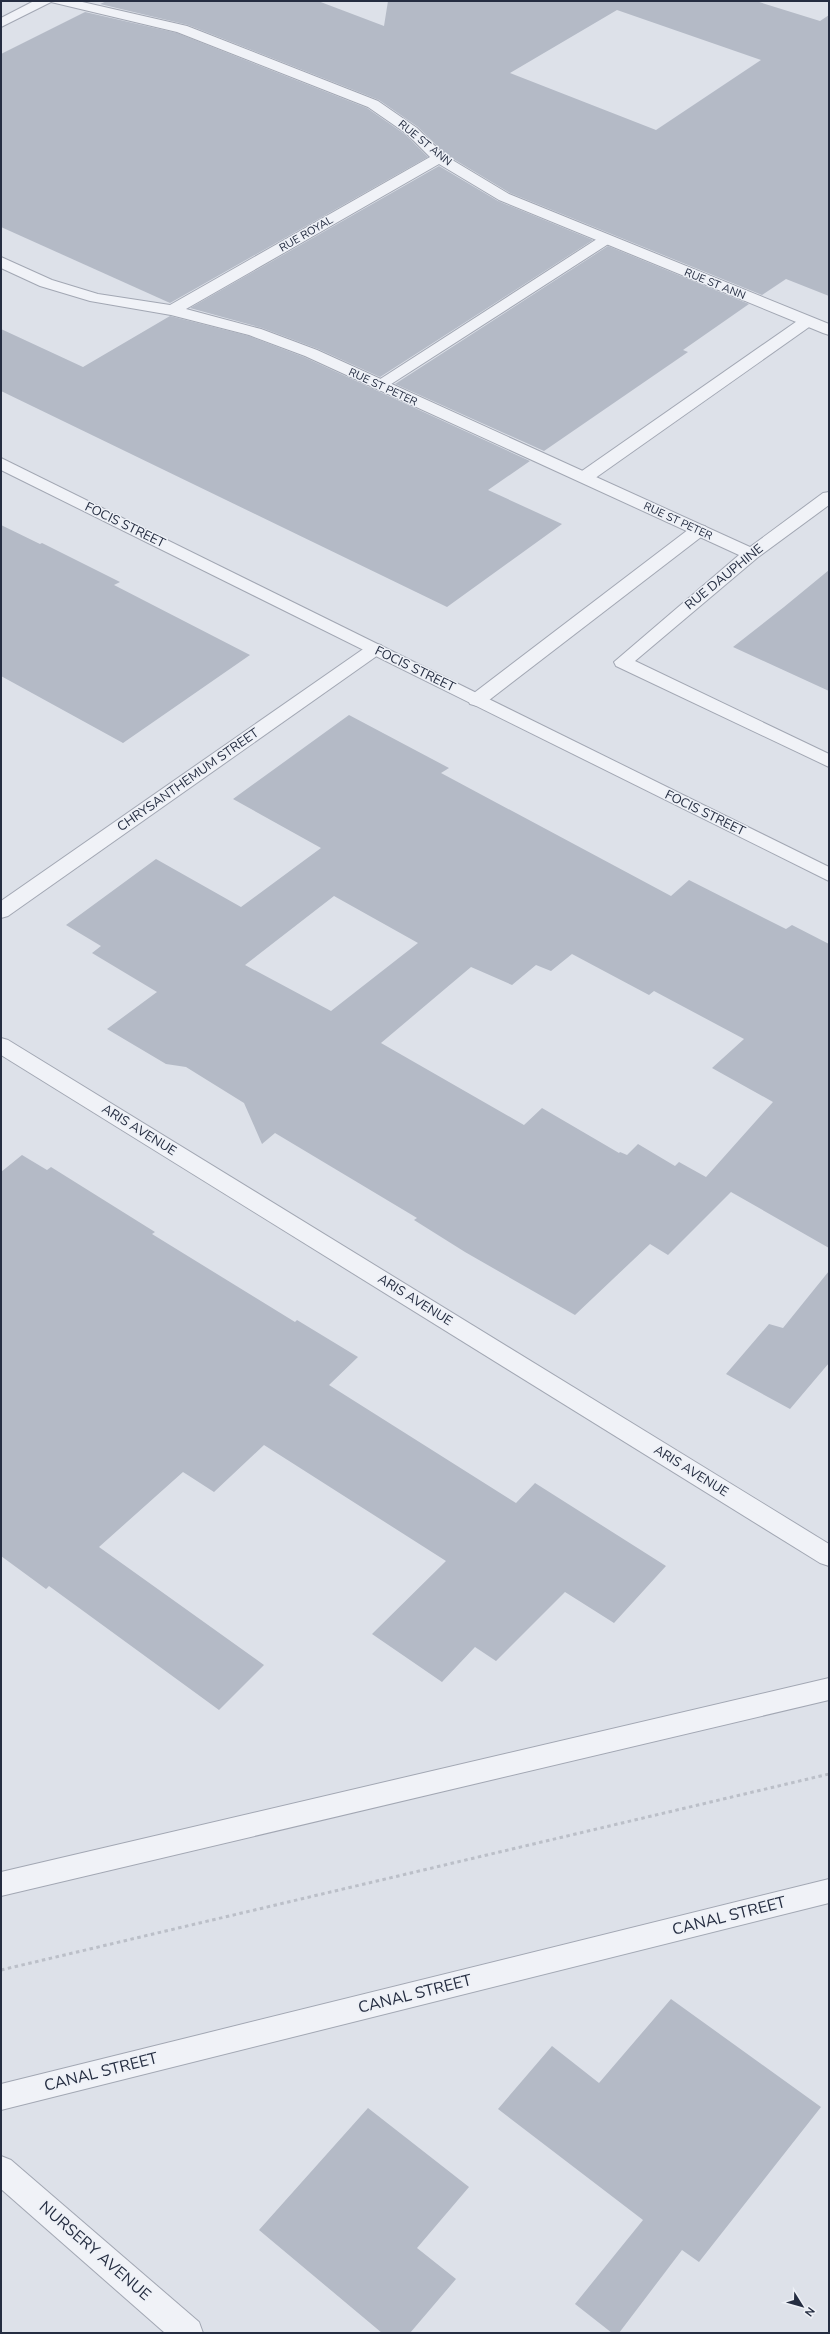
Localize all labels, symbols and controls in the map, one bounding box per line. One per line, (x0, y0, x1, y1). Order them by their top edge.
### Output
street label: RUE ST ANN (395, 117, 455, 169)
street label: RUE ROYAL (276, 213, 336, 255)
street label: RUE ST ANN (682, 265, 748, 303)
street label: RUE ST PETER (346, 365, 420, 410)
street label: FOCIS STREET (82, 498, 168, 552)
street label: RUE ST PETER (641, 499, 715, 544)
street label: RUE DAUPHINE (681, 540, 767, 614)
street label: FOCIS STREET (372, 642, 458, 696)
street label: CHRYSANTHEMUM STREET (114, 724, 263, 836)
street label: FOCIS STREET (662, 786, 748, 840)
street label: ARIS AVENUE (98, 1100, 180, 1160)
street label: ARIS AVENUE (374, 1270, 456, 1330)
street label: ARIS AVENUE (650, 1441, 732, 1501)
street label: CANAL STREET (670, 1891, 789, 1941)
street label: CANAL STREET (356, 1969, 475, 2019)
street label: CANAL STREET (42, 2047, 161, 2097)
street label: NURSERY AVENUE (34, 2196, 156, 2306)
north arrow (782, 2286, 822, 2326)
text: N (801, 2304, 818, 2320)

